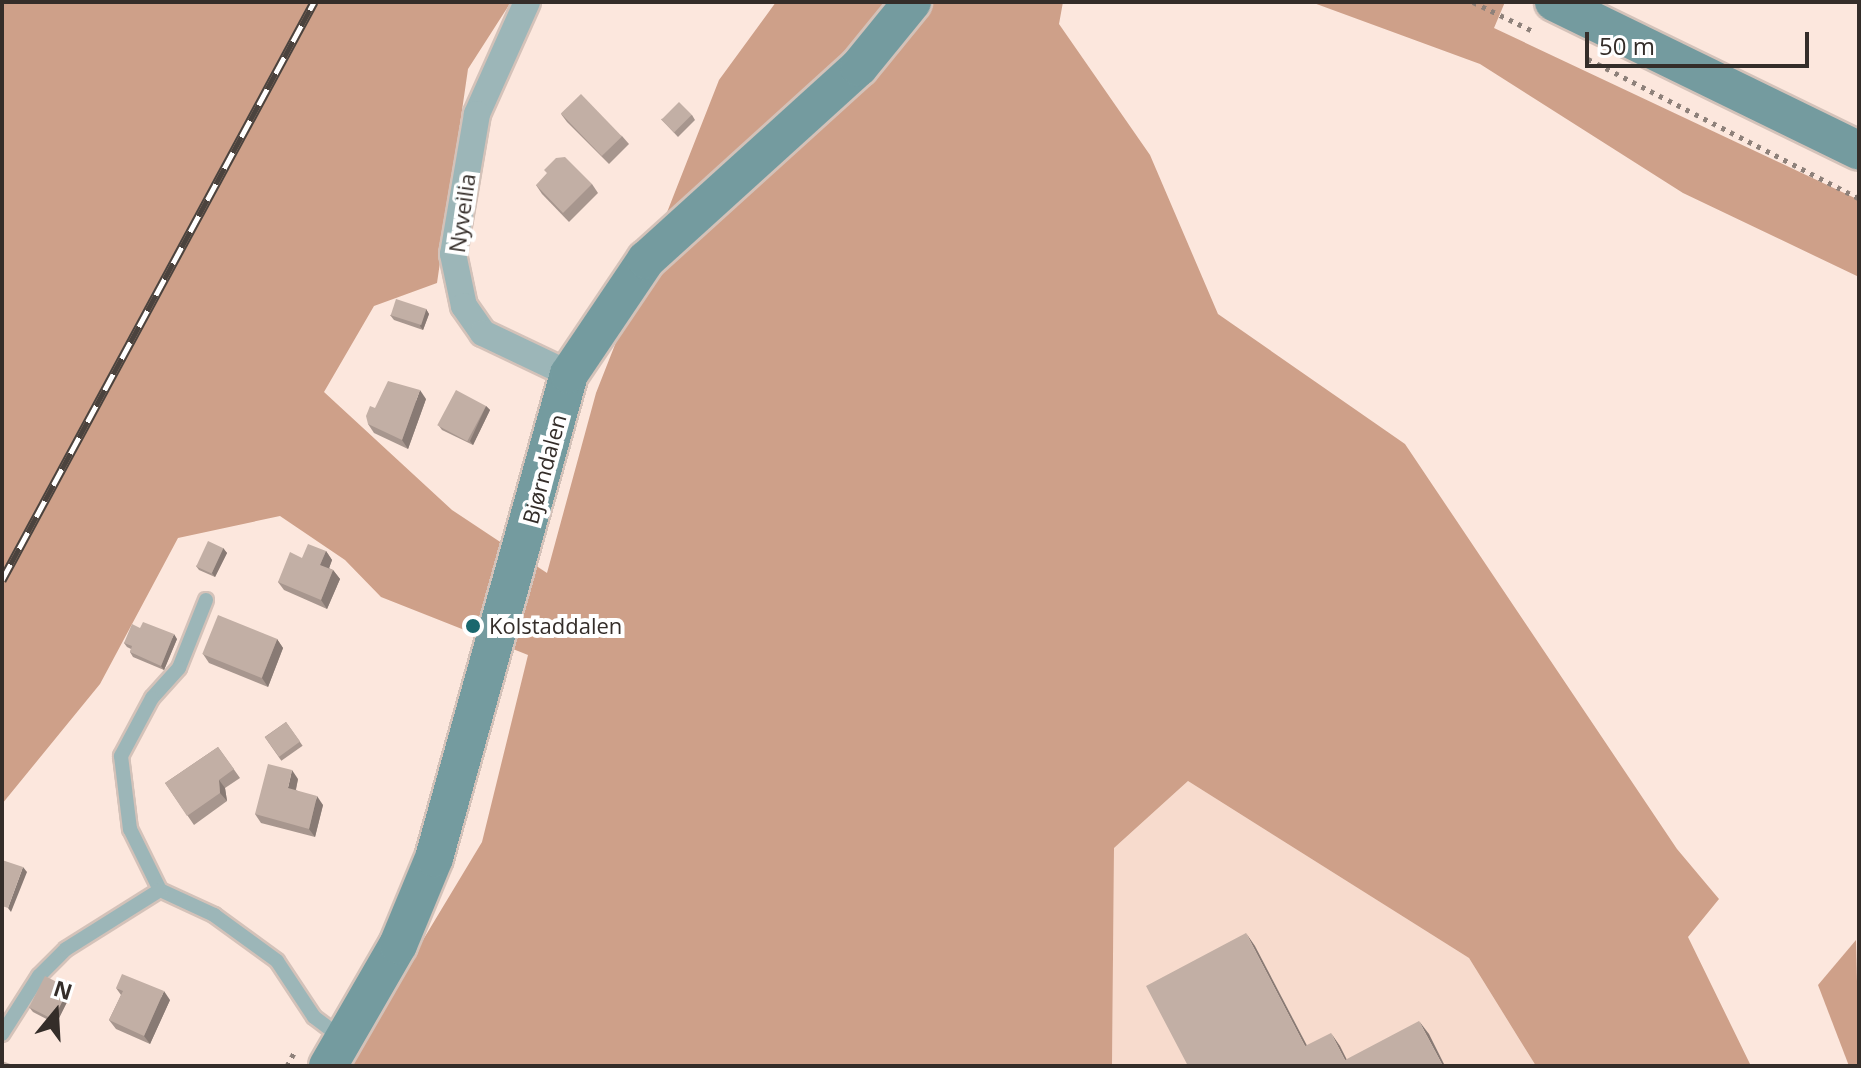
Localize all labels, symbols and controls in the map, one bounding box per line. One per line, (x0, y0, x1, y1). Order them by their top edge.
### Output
scale bar (1589, 16, 1813, 66)
text: 50 m (1599, 29, 1655, 62)
street label: Nyveilia (443, 172, 481, 254)
street label: Bjørndalen (517, 411, 571, 527)
place label: Kolstaddalen (489, 613, 622, 639)
marker: Kolstaddalen (464, 617, 482, 635)
north arrow (16, 972, 96, 1052)
text: N (50, 972, 77, 1006)

